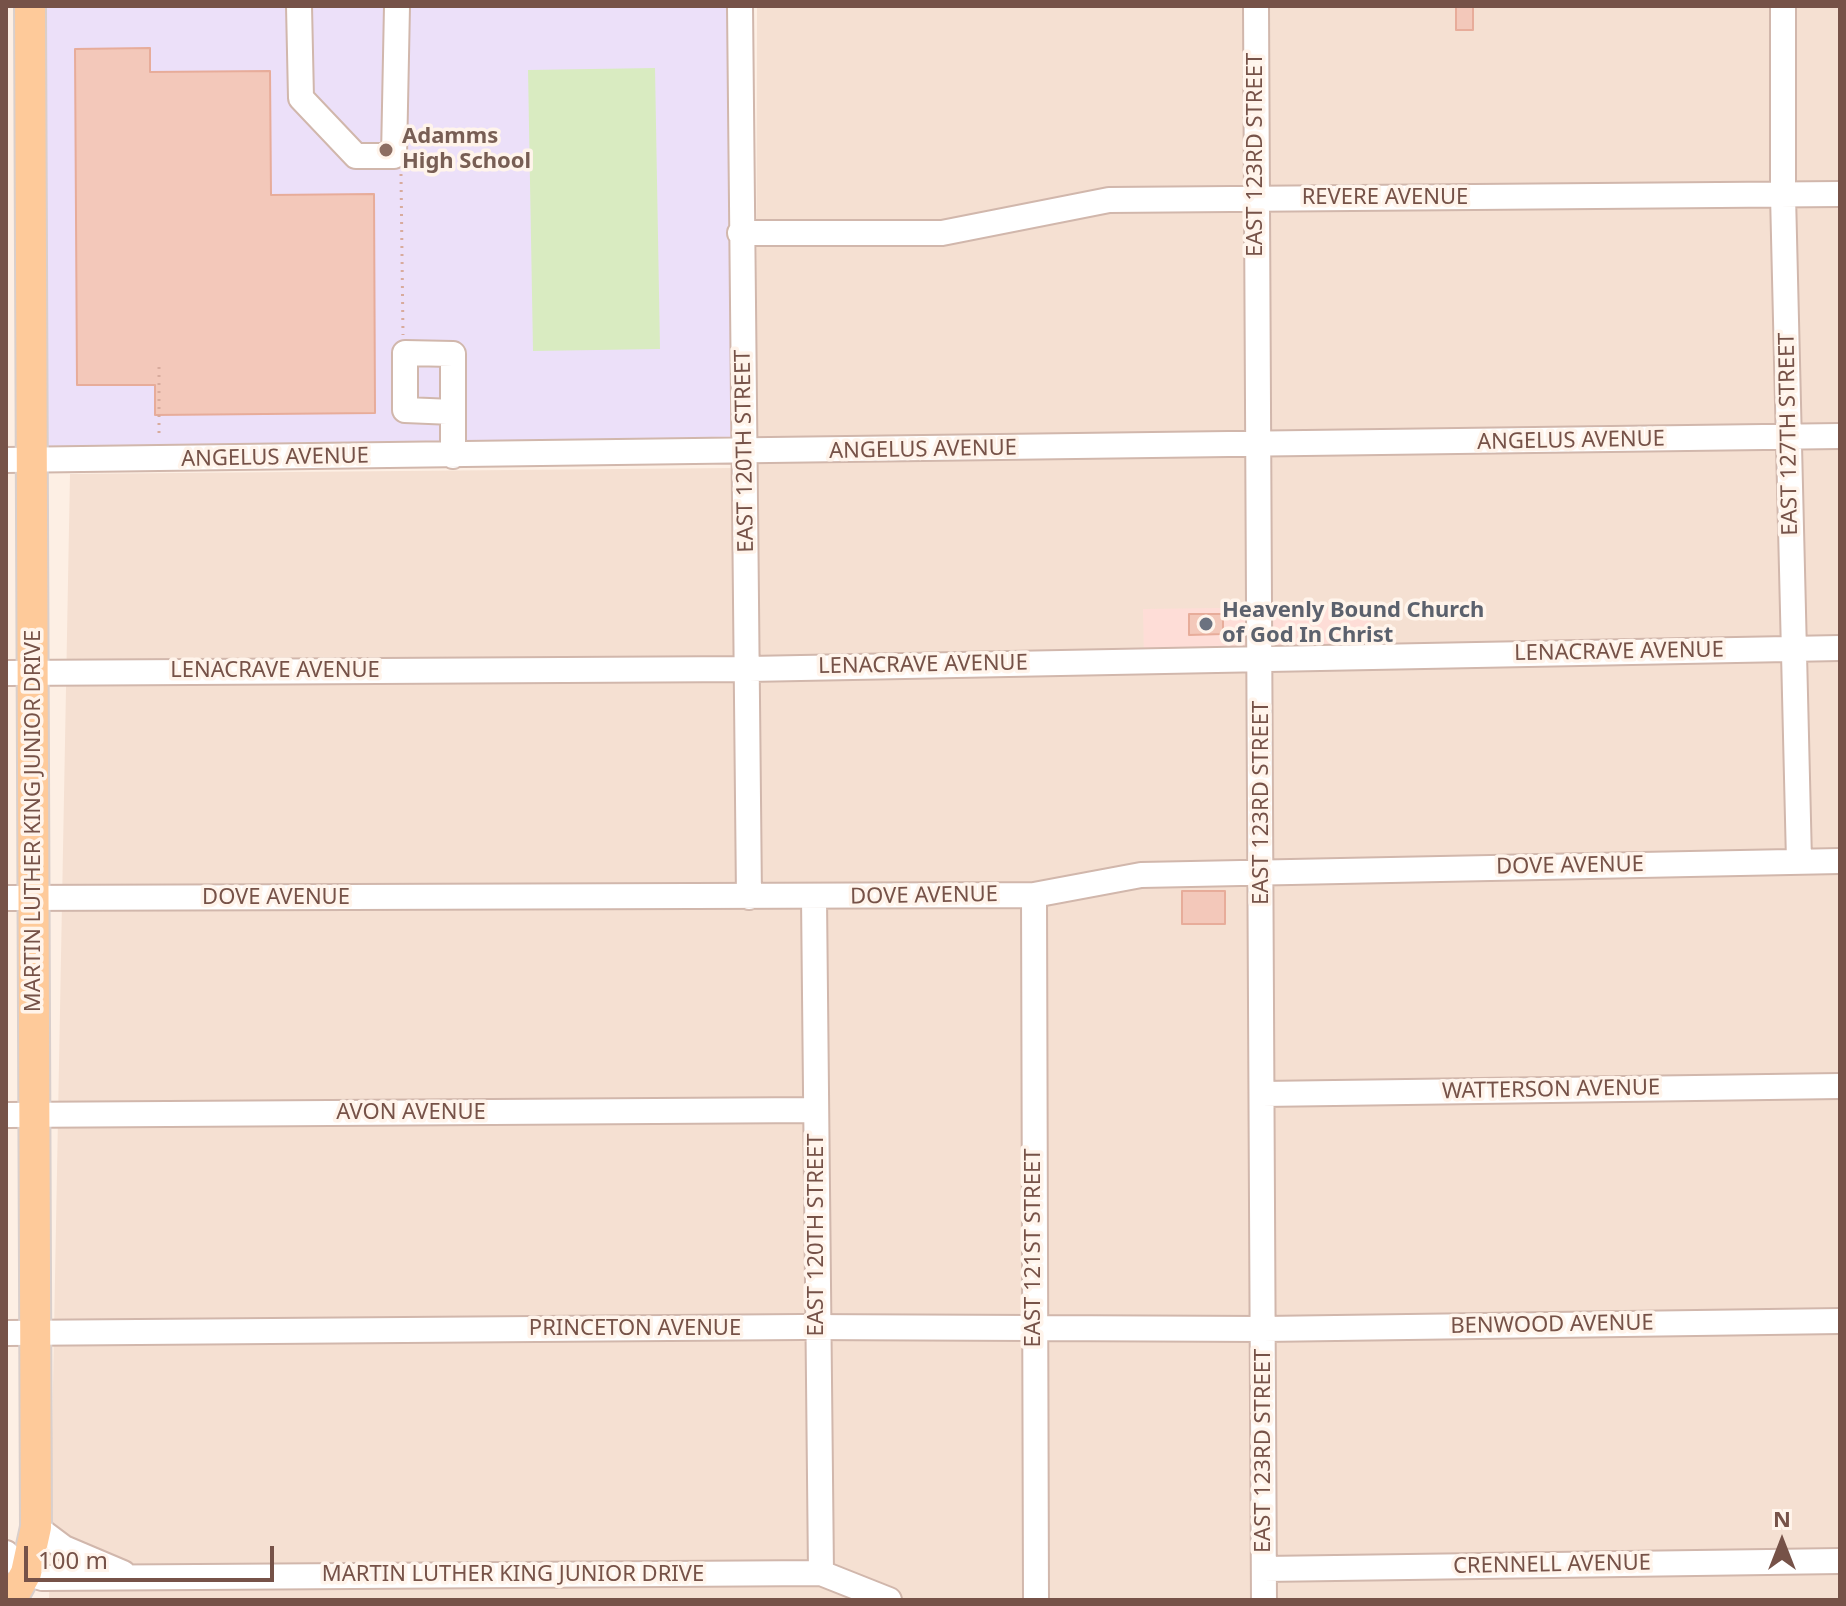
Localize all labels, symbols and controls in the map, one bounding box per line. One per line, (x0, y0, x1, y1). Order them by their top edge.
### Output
street label: EAST 123RD STREET (1243, 53, 1269, 257)
place label: Adamms High School (402, 124, 531, 176)
marker: Adamms High School (377, 141, 395, 159)
street label: REVERE AVENUE (1302, 185, 1468, 211)
street label: EAST 127TH STREET (1774, 332, 1804, 536)
street label: EAST 120TH STREET (730, 349, 760, 553)
street label: ANGELUS AVENUE (1477, 426, 1665, 456)
street label: ANGELUS AVENUE (829, 435, 1017, 465)
street label: ANGELUS AVENUE (181, 443, 369, 473)
place label: Heavenly Bound Church of God In Christ (1222, 598, 1484, 650)
marker: Heavenly Bound Church of God In Christ (1197, 615, 1215, 633)
street label: MARTIN LUTHER KING JUNIOR DRIVE (21, 630, 47, 1012)
street label: LENACRAVE AVENUE (1514, 637, 1724, 667)
street label: LENACRAVE AVENUE (818, 650, 1028, 680)
street label: LENACRAVE AVENUE (170, 658, 380, 684)
street label: EAST 123RD STREET (1249, 701, 1275, 905)
street label: DOVE AVENUE (1496, 852, 1644, 880)
street label: DOVE AVENUE (850, 882, 998, 910)
street label: DOVE AVENUE (202, 885, 350, 911)
street label: WATTERSON AVENUE (1442, 1075, 1660, 1105)
street label: AVON AVENUE (336, 1100, 486, 1126)
street label: EAST 120TH STREET (804, 1133, 830, 1337)
street label: EAST 121ST STREET (1021, 1149, 1047, 1347)
street label: BENWOOD AVENUE (1450, 1310, 1654, 1340)
street label: PRINCETON AVENUE (529, 1316, 741, 1342)
street label: EAST 123RD STREET (1251, 1349, 1277, 1553)
north arrow (1742, 1502, 1822, 1582)
text: N (1773, 1503, 1791, 1533)
scale bar (28, 1530, 278, 1580)
text: 100 m (38, 1543, 108, 1576)
street label: CRENNELL AVENUE (1453, 1550, 1651, 1580)
street label: MARTIN LUTHER KING JUNIOR DRIVE (322, 1562, 704, 1588)

